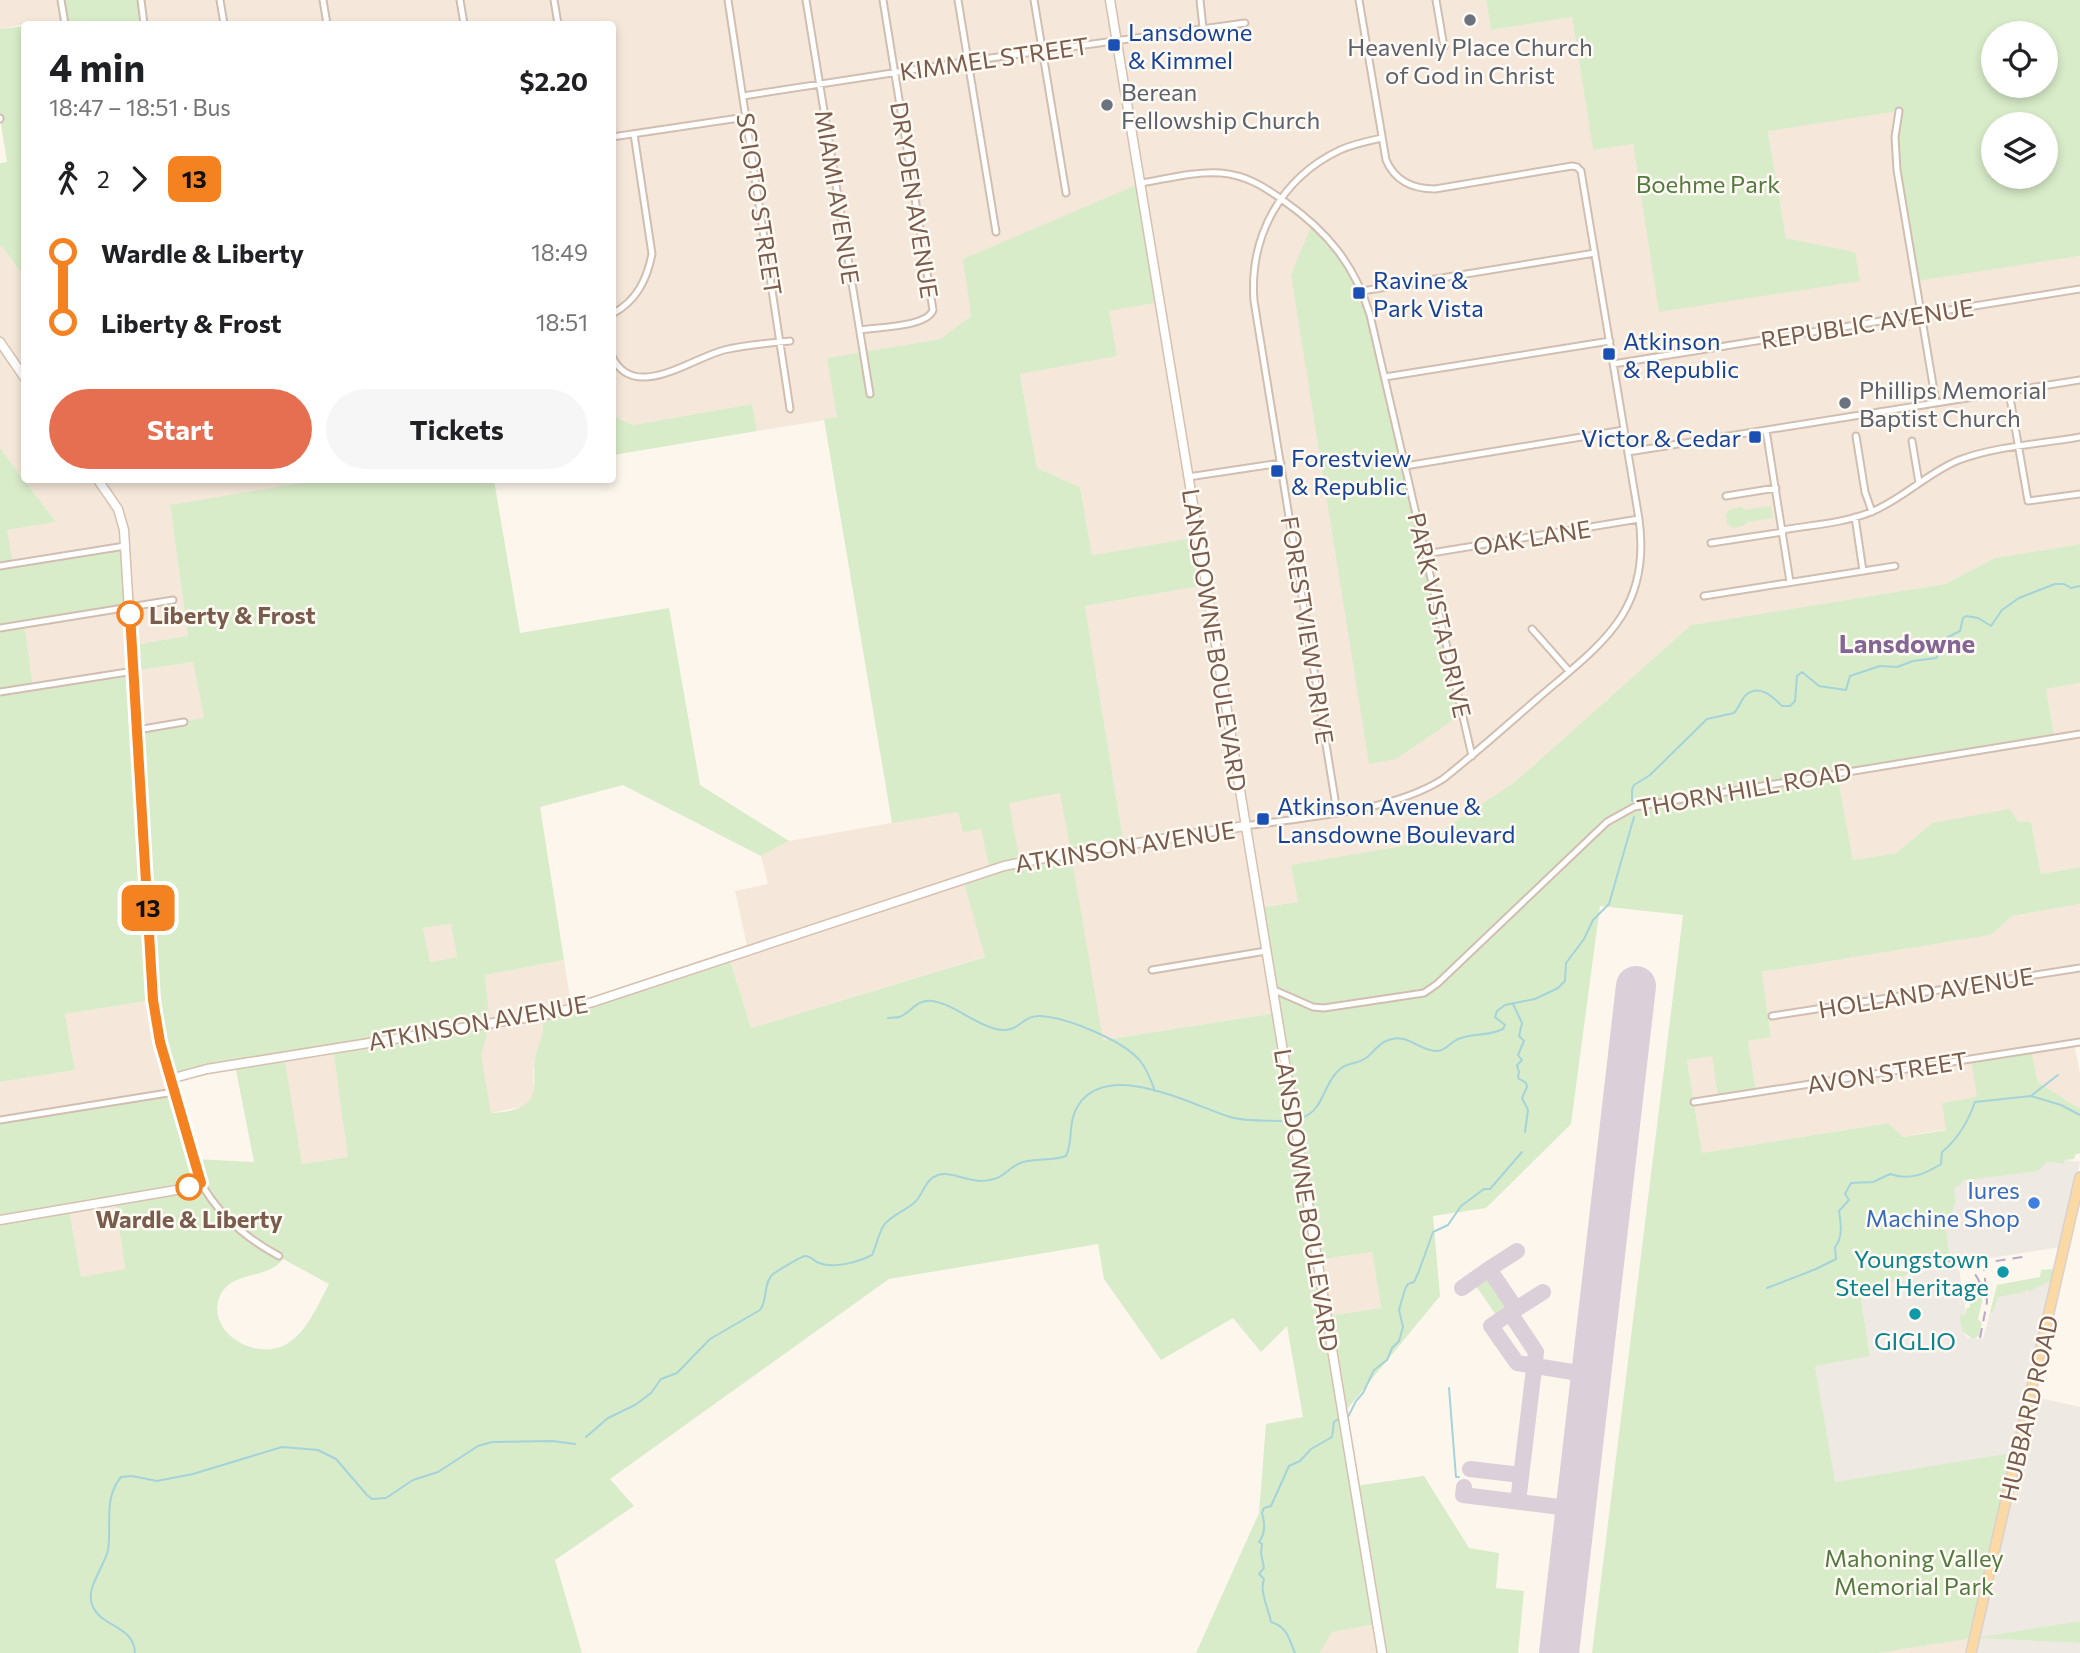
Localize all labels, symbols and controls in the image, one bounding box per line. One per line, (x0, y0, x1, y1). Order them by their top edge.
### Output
marker: Heavenly Place Church of God in Christ (1462, 12, 1478, 28)
place label: Lansdowne & Kimmel (1128, 17, 1252, 74)
map controls (1981, 21, 2058, 189)
button: locate (1981, 21, 2058, 98)
street label: KIMMEL STREET (898, 30, 1090, 86)
place label: Heavenly Place Church of God in Christ (1347, 32, 1593, 89)
marker: Lansdowne & Kimmel (1106, 37, 1122, 53)
text: 4 min (49, 43, 145, 90)
text: $2.20 (519, 65, 588, 96)
place label: Berean Fellowship Church (1121, 77, 1320, 134)
text: 18:47 – 18:51 · Bus (49, 93, 231, 121)
marker: Berean Fellowship Church (1099, 97, 1115, 113)
street label: DRYDEN AVENUE (885, 100, 945, 300)
street label: MIAMI AVENUE (810, 108, 866, 286)
street label: SCIOTO STREET (731, 111, 789, 297)
button: layers (1981, 112, 2058, 189)
icon: walk (49, 160, 87, 198)
icon: forward (120, 160, 158, 198)
text: 13 (182, 164, 207, 193)
text: 2 (97, 165, 110, 193)
park label: Boehme Park (1636, 169, 1780, 198)
text: Wardle & Liberty (101, 237, 304, 268)
text: 18:49 (531, 238, 588, 266)
place label: Ravine & Park Vista (1373, 265, 1484, 322)
marker: Ravine & Park Vista (1351, 285, 1367, 301)
street label: REPUBLIC AVENUE (1758, 292, 1976, 354)
text: Liberty & Frost (101, 307, 282, 338)
text: 18:51 (536, 308, 588, 336)
place label: Atkinson & Republic (1623, 326, 1739, 383)
marker: Atkinson & Republic (1601, 346, 1617, 362)
place label: Phillips Memorial Baptist Church (1859, 375, 2047, 432)
button: Start (49, 389, 312, 469)
button: Tickets (326, 389, 588, 469)
marker: Phillips Memorial Baptist Church (1837, 395, 1853, 411)
place label: Victor & Cedar (1581, 423, 1741, 452)
marker: Victor & Cedar (1747, 429, 1763, 445)
place label: Forestview & Republic (1291, 443, 1411, 500)
marker: Forestview & Republic (1269, 463, 1285, 479)
street label: LANSDOWNE BOULEVARD (1177, 486, 1253, 794)
street label: PARK VISTA DRIVE (1402, 510, 1478, 720)
street label: OAK LANE (1471, 513, 1593, 561)
street label: FORESTVIEW DRIVE (1276, 514, 1340, 746)
place label: Liberty & Frost (149, 600, 316, 629)
marker: Liberty & Frost (117, 601, 143, 627)
district label: Lansdowne (1839, 627, 1975, 658)
street label: THORN HILL ROAD (1634, 756, 1854, 822)
place label: Atkinson Avenue & Lansdowne Boulevard (1277, 791, 1515, 848)
marker: Atkinson Avenue & Lansdowne Boulevard (1255, 811, 1271, 827)
street label: ATKINSON AVENUE (1013, 814, 1237, 878)
line badge: 13 (116, 885, 180, 931)
text: 13 (136, 893, 160, 922)
street label: HOLLAND AVENUE (1816, 961, 2036, 1023)
street label: ATKINSON AVENUE (366, 988, 590, 1056)
street label: AVON STREET (1805, 1045, 1969, 1099)
street label: LANSDOWNE BOULEVARD (1269, 1046, 1345, 1354)
marker: Wardle & Liberty (176, 1174, 202, 1200)
place label: Iures Machine Shop (1866, 1175, 2020, 1232)
marker: Iures Machine Shop (2026, 1195, 2042, 1211)
place label: Wardle & Liberty (95, 1204, 283, 1233)
place label: Youngstown Steel Heritage (1835, 1244, 1989, 1301)
marker: Youngstown Steel Heritage (1995, 1264, 2011, 1280)
marker: GIGLIO (1907, 1306, 1923, 1322)
street label: HUBBARD ROAD (1992, 1312, 2064, 1504)
place label: GIGLIO (1874, 1326, 1956, 1355)
park label: Mahoning Valley Memorial Park (1824, 1543, 2004, 1600)

